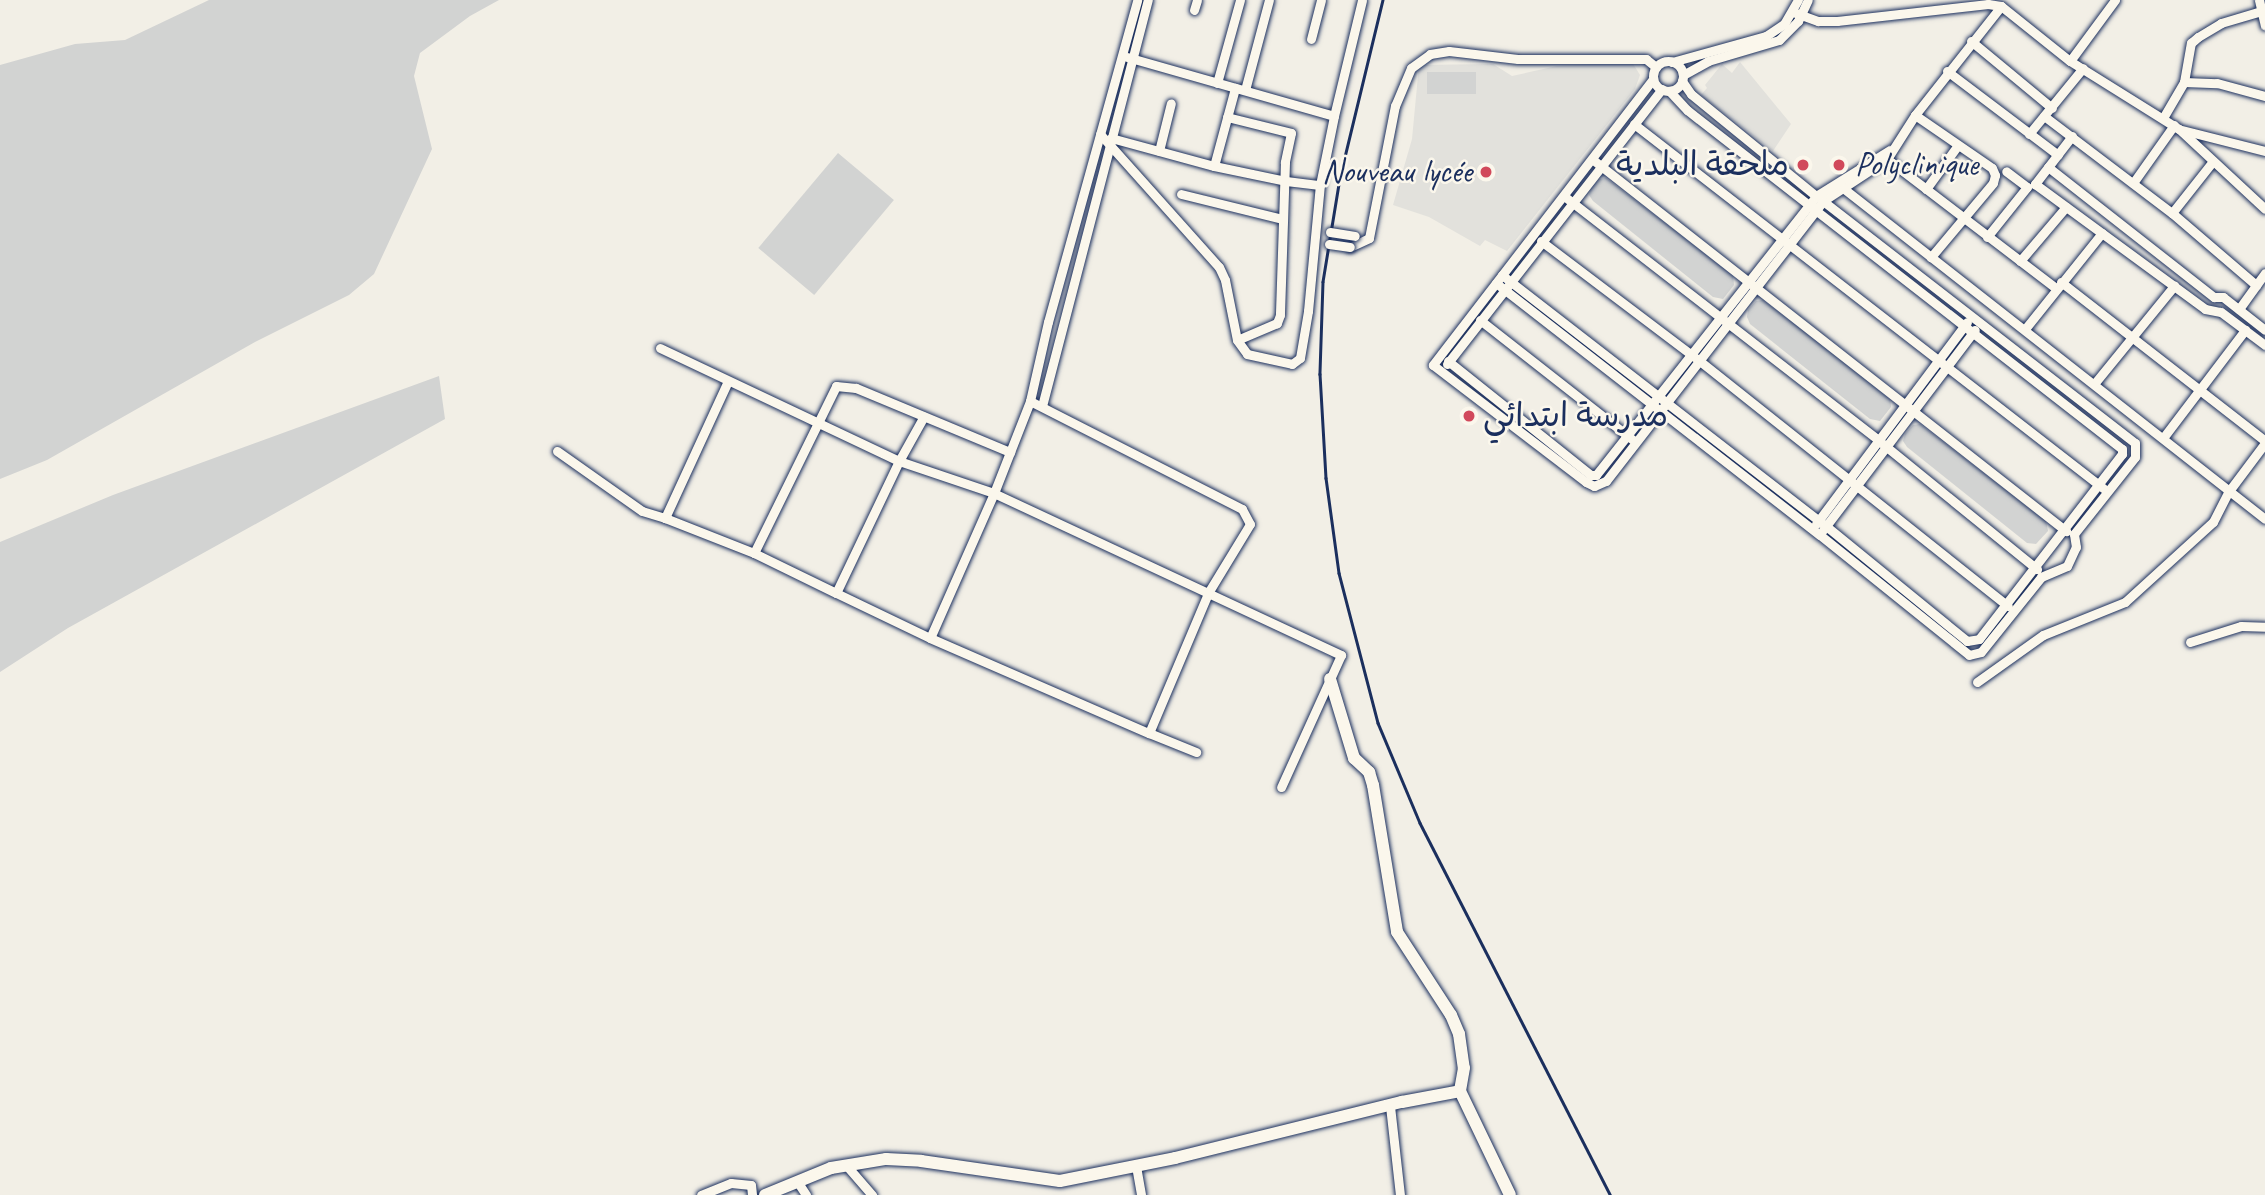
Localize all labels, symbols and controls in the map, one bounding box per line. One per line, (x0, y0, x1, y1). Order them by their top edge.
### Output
place label: ملحقة البلدية (1616, 145, 1789, 185)
place label: Polyclinique (1855, 145, 1978, 185)
place label: Nouveau lycée (1322, 152, 1472, 192)
marker: Polyclinique (1829, 155, 1849, 175)
marker: ملحقة البلدية (1795, 157, 1811, 173)
marker: Nouveau lycée (1478, 164, 1494, 180)
place label: مدرسة ابتدائي (1483, 396, 1668, 436)
marker: مدرسة ابتدائي (1461, 408, 1477, 424)

